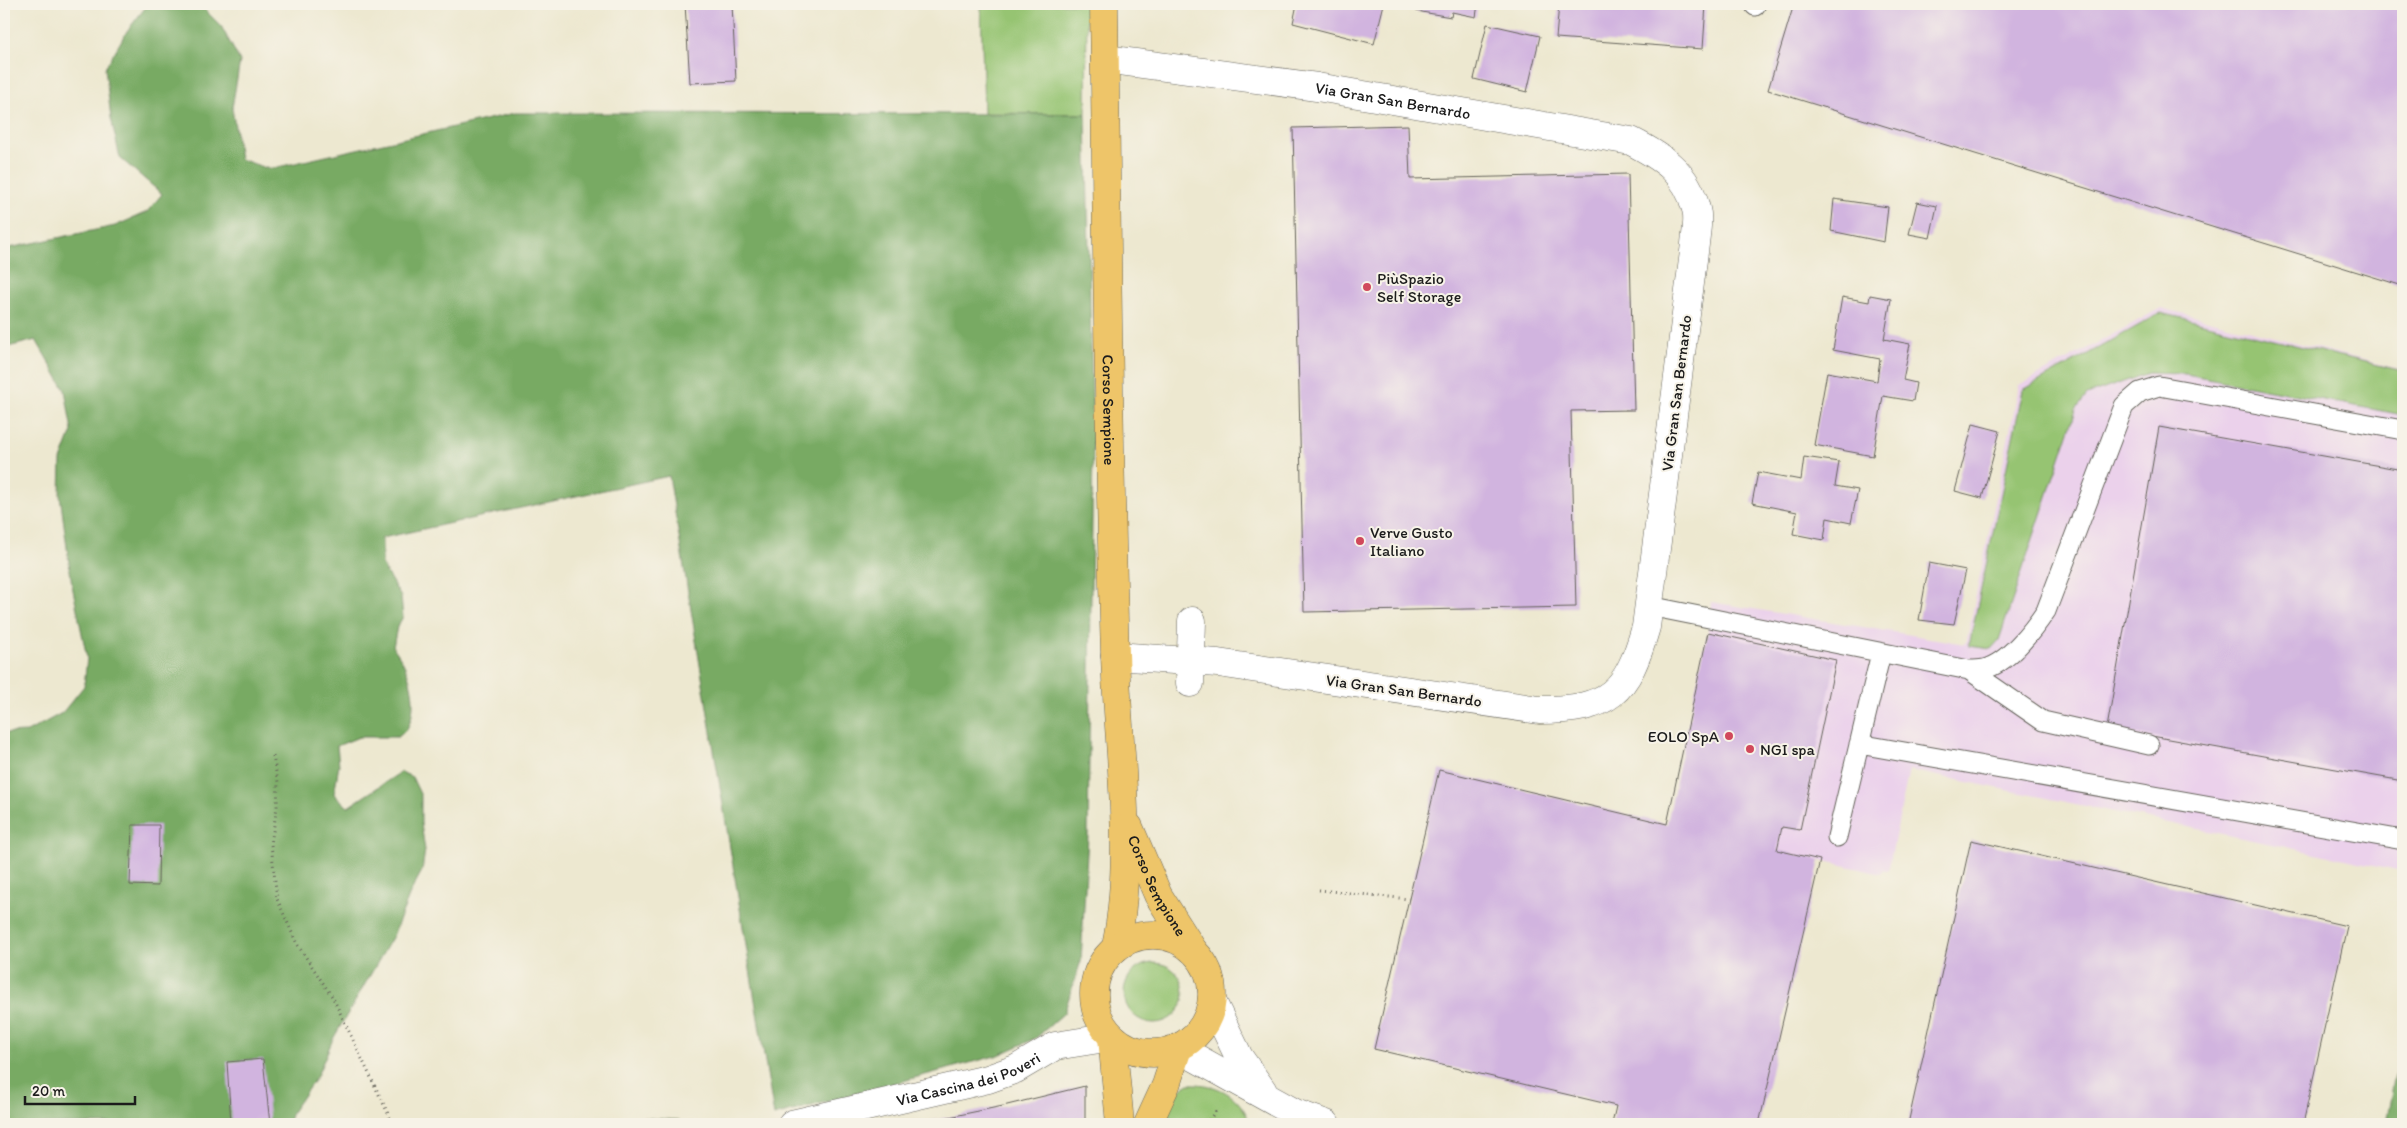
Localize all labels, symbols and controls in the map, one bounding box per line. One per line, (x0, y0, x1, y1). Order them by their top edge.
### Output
street label: Via Gran San Bernardo (1314, 78, 1472, 123)
place label: PiùSpazio Self Storage (1377, 269, 1461, 306)
marker: PiùSpazio Self Storage (1361, 281, 1373, 293)
street label: Via Gran San Bernardo (1657, 314, 1696, 472)
street label: Corso Sempione (1098, 354, 1119, 466)
place label: Verve Gusto Italiano (1370, 523, 1453, 560)
marker: Verve Gusto Italiano (1354, 535, 1366, 547)
street label: Via Gran San Bernardo (1325, 670, 1483, 711)
place label: EOLO SpA (1648, 727, 1719, 746)
marker: EOLO SpA (1723, 730, 1735, 742)
place label: NGI spa (1760, 740, 1815, 759)
marker: NGI spa (1744, 743, 1756, 755)
street label: Corso Sempione (1124, 832, 1191, 940)
street label: Via Cascina dei Poveri (894, 1048, 1044, 1110)
scale bar (25, 1073, 135, 1105)
text: 20 m (32, 1082, 66, 1100)

